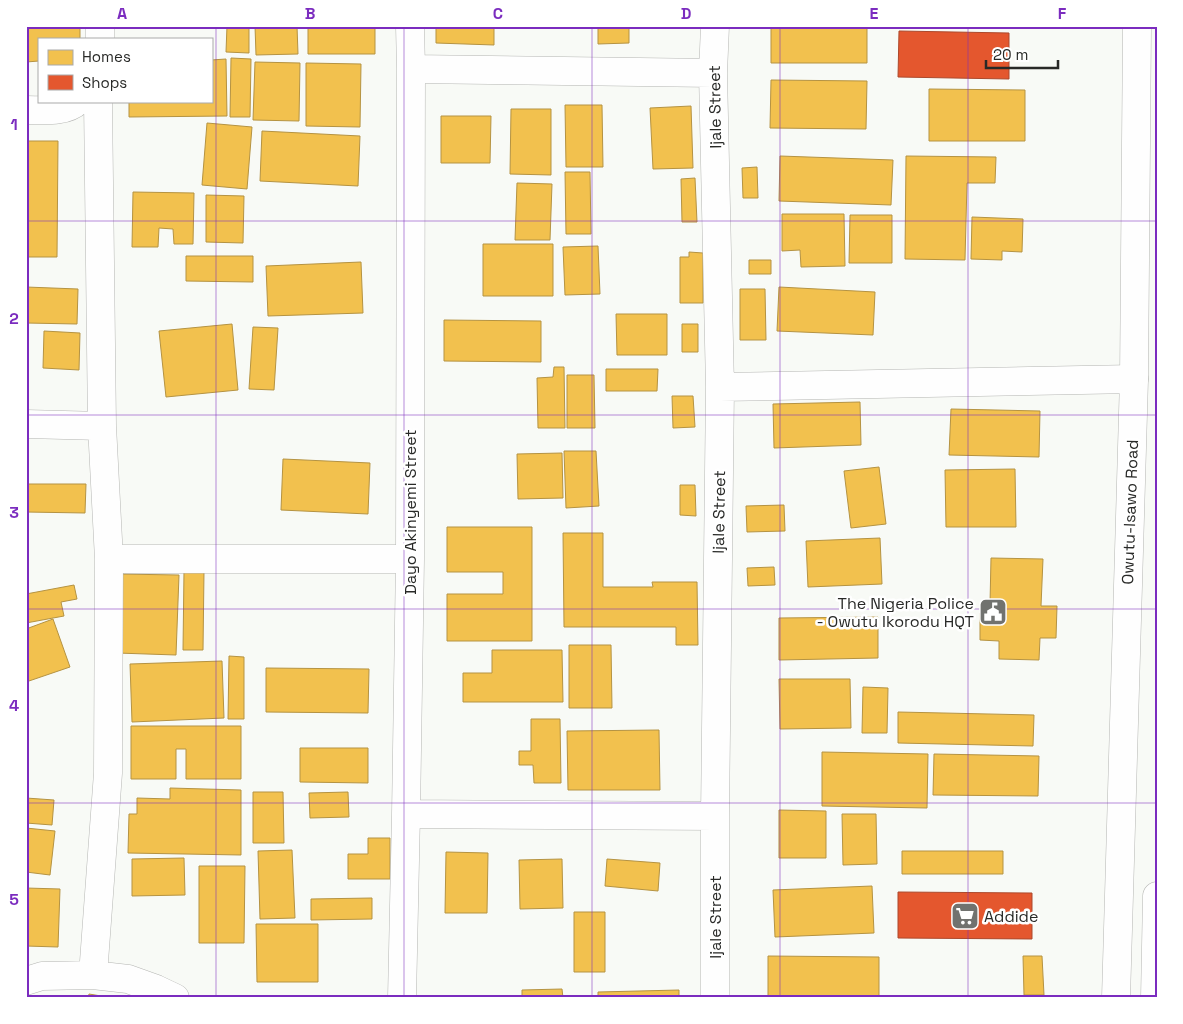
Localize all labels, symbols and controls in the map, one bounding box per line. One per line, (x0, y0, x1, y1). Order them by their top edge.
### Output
text: A (117, 3, 127, 24)
text: B (305, 3, 315, 24)
text: C (493, 3, 503, 24)
text: D (681, 3, 691, 24)
text: E (870, 3, 879, 24)
text: F (1058, 3, 1067, 24)
legend (38, 38, 212, 102)
scale bar (986, 38, 1058, 70)
text: 20 m (993, 45, 1028, 64)
text: Homes (82, 47, 131, 66)
street label: Ijale Street (704, 65, 726, 149)
text: Shops (82, 73, 127, 92)
text: 1 (10, 114, 18, 135)
text: 2 (9, 308, 19, 329)
street label: Dayo Akinyemi Street (400, 429, 421, 595)
street label: Owutu-Isawo Road (1117, 439, 1143, 585)
street label: Ijale Street (708, 470, 730, 554)
text: 3 (9, 502, 19, 523)
place label: The Nigeria Police - Owutu Ikorodu HQT (817, 593, 974, 632)
public building icon: The Nigeria Police - Owutu Ikorodu HQT (978, 597, 1008, 627)
text: 4 (9, 695, 19, 716)
street label: Ijale Street (705, 875, 726, 959)
text: 5 (9, 889, 19, 910)
supermarket icon: Addide (950, 901, 980, 931)
place label: Addide (984, 906, 1038, 927)

